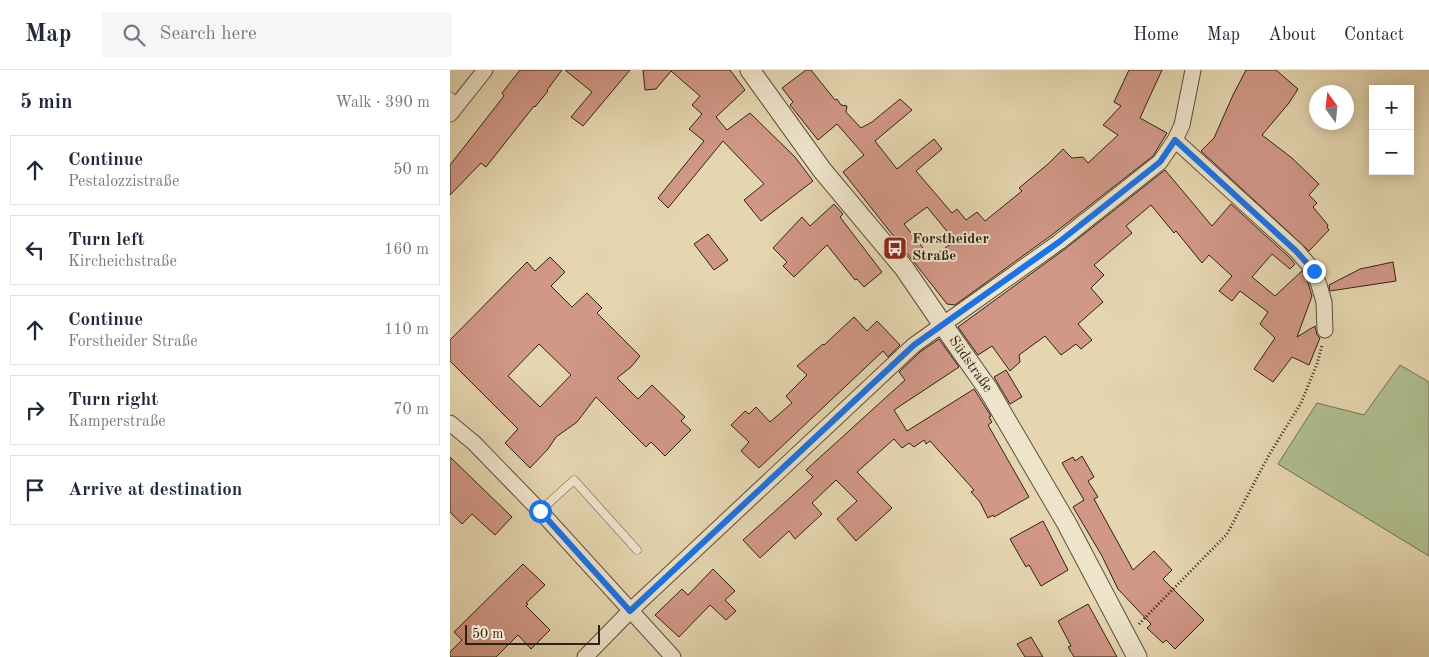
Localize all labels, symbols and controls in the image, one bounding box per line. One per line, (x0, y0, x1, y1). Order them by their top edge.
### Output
search box (102, 12, 452, 57)
icon: search (120, 21, 148, 49)
text: Map (25, 23, 72, 47)
text: Search here (160, 25, 257, 44)
text: Home (1133, 26, 1179, 44)
text: Map (1207, 26, 1240, 44)
text: About (1268, 26, 1316, 44)
text: Contact (1344, 26, 1404, 44)
north arrow (1309, 85, 1354, 130)
map controls (1369, 85, 1414, 175)
button: + (1369, 85, 1414, 130)
text: 5 min (20, 92, 73, 113)
text: Walk · 390 m (335, 95, 430, 111)
button: − (1369, 130, 1414, 175)
text: Continue (68, 151, 143, 170)
icon: ahead (21, 156, 49, 184)
text: 50 m (393, 162, 429, 178)
text: Pestalozzistraße (68, 174, 179, 190)
text: Turn left (68, 231, 145, 250)
place label: Forstheider Straße (912, 232, 989, 264)
bus stop icon: Forstheider Straße (882, 235, 908, 261)
icon: left (21, 236, 49, 264)
text: 160 m (384, 242, 429, 258)
text: Kircheichstraße (68, 254, 177, 270)
route end (1303, 260, 1326, 283)
text: Continue (68, 311, 143, 330)
icon: ahead (21, 316, 49, 344)
text: 110 m (384, 322, 429, 338)
street label: Südstraße (946, 333, 996, 395)
text: Forstheider Straße (68, 334, 198, 350)
text: Turn right (68, 391, 158, 410)
icon: right (21, 396, 49, 424)
text: 70 m (393, 402, 429, 418)
text: Kamperstraße (68, 414, 166, 430)
icon: arrive (21, 476, 49, 504)
text: Arrive at destination (68, 481, 242, 500)
route start (529, 500, 552, 523)
scale bar (465, 622, 600, 645)
text: 50 m (472, 627, 503, 641)

